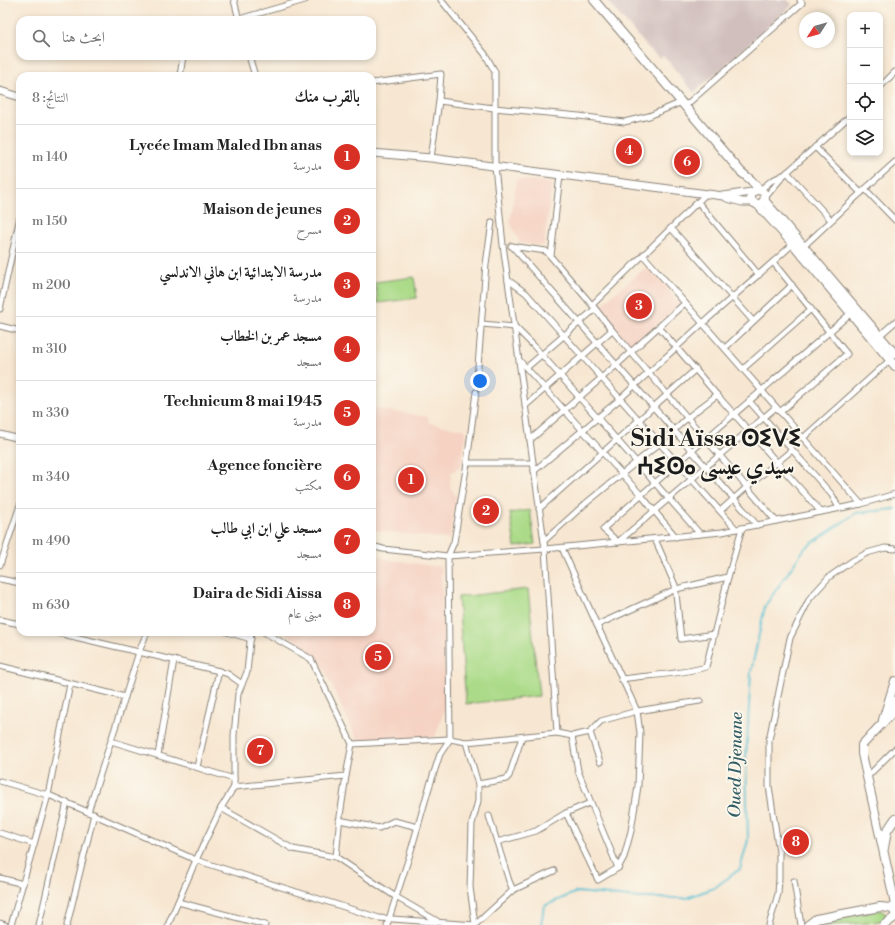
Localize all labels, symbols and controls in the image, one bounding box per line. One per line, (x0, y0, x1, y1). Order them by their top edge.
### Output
north arrow (799, 12, 835, 48)
map controls (847, 12, 883, 156)
button: + (847, 12, 883, 48)
search box (16, 16, 376, 60)
icon: search (30, 27, 52, 49)
text: ابحث هنا (62, 28, 105, 47)
button: − (847, 48, 883, 84)
button: locate (847, 84, 883, 120)
text: بالقرب منك (294, 86, 360, 108)
text: النتائج: 8 (32, 90, 68, 106)
button: layers (847, 120, 883, 156)
text: Lycée Imam Maled Ibn anas (129, 136, 322, 155)
pin: 4 (616, 136, 642, 166)
pin: 6 (674, 147, 700, 177)
text: 140 m (32, 149, 68, 165)
text: 1 (344, 149, 350, 165)
text: مدرسة (293, 158, 322, 174)
text: Maison de jeunes (203, 200, 322, 219)
text: 150 m (32, 213, 67, 229)
text: 2 (343, 213, 351, 229)
text: مسرح (296, 222, 322, 238)
text: مدرسة الابتدائية ابن هاني الاندلسي (159, 263, 322, 282)
text: 200 m (32, 277, 71, 293)
text: 3 (343, 277, 351, 293)
text: مدرسة (293, 290, 322, 306)
pin: 3 (626, 291, 652, 321)
text: مسجد عمر بن الخطاب (220, 327, 322, 346)
text: 310 m (32, 341, 67, 357)
text: 4 (343, 341, 351, 357)
text: مسجد (296, 354, 322, 370)
your location (470, 371, 490, 391)
text: Technicum 8 mai 1945 (164, 392, 322, 411)
text: 330 m (32, 405, 69, 421)
text: 5 (343, 405, 351, 421)
text: مدرسة (293, 414, 322, 430)
district label: Sidi Aïssa ⵙⵉⴸⵉ ⵄⵉⵙⴰ سيدي عيسى (631, 424, 801, 485)
text: Agence foncière (208, 456, 322, 475)
pin: 1 (398, 465, 424, 495)
text: 340 m (32, 469, 70, 485)
text: 6 (343, 469, 351, 485)
text: مكتب (295, 478, 322, 494)
pin: 2 (473, 496, 499, 526)
text: مسجد علي ابن ابي طالب (211, 519, 322, 538)
text: 490 m (32, 533, 70, 549)
text: 7 (343, 533, 351, 549)
text: مسجد (296, 546, 322, 562)
text: Daira de Sidi Aissa (193, 584, 322, 603)
text: 630 m (32, 597, 70, 613)
text: 8 (343, 597, 351, 613)
text: مبنى عام (288, 606, 322, 622)
pin: 5 (365, 642, 391, 672)
water label: Oued Djenane (724, 712, 748, 818)
pin: 7 (247, 736, 273, 766)
pin: 8 (783, 827, 809, 857)

